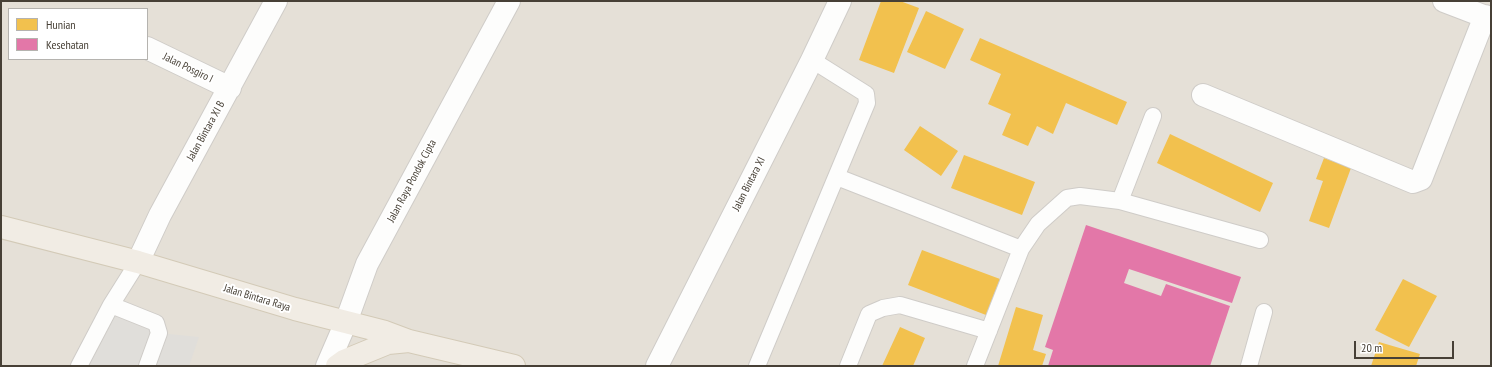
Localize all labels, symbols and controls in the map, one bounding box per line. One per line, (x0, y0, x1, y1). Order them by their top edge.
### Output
legend (8, 8, 148, 60)
text: Hunian (46, 17, 76, 32)
text: Kesehatan (46, 37, 89, 52)
street label: Jalan Posgiro I (161, 50, 215, 86)
street label: Jalan Bintara XI B (184, 99, 228, 163)
street label: Jalan Raya Pondok Cipta (385, 137, 439, 225)
street label: Jalan Bintara XI (730, 155, 768, 213)
street label: Jalan Bintara Raya (222, 282, 292, 314)
scale bar (1356, 333, 1456, 359)
text: 20 m (1361, 340, 1382, 355)

